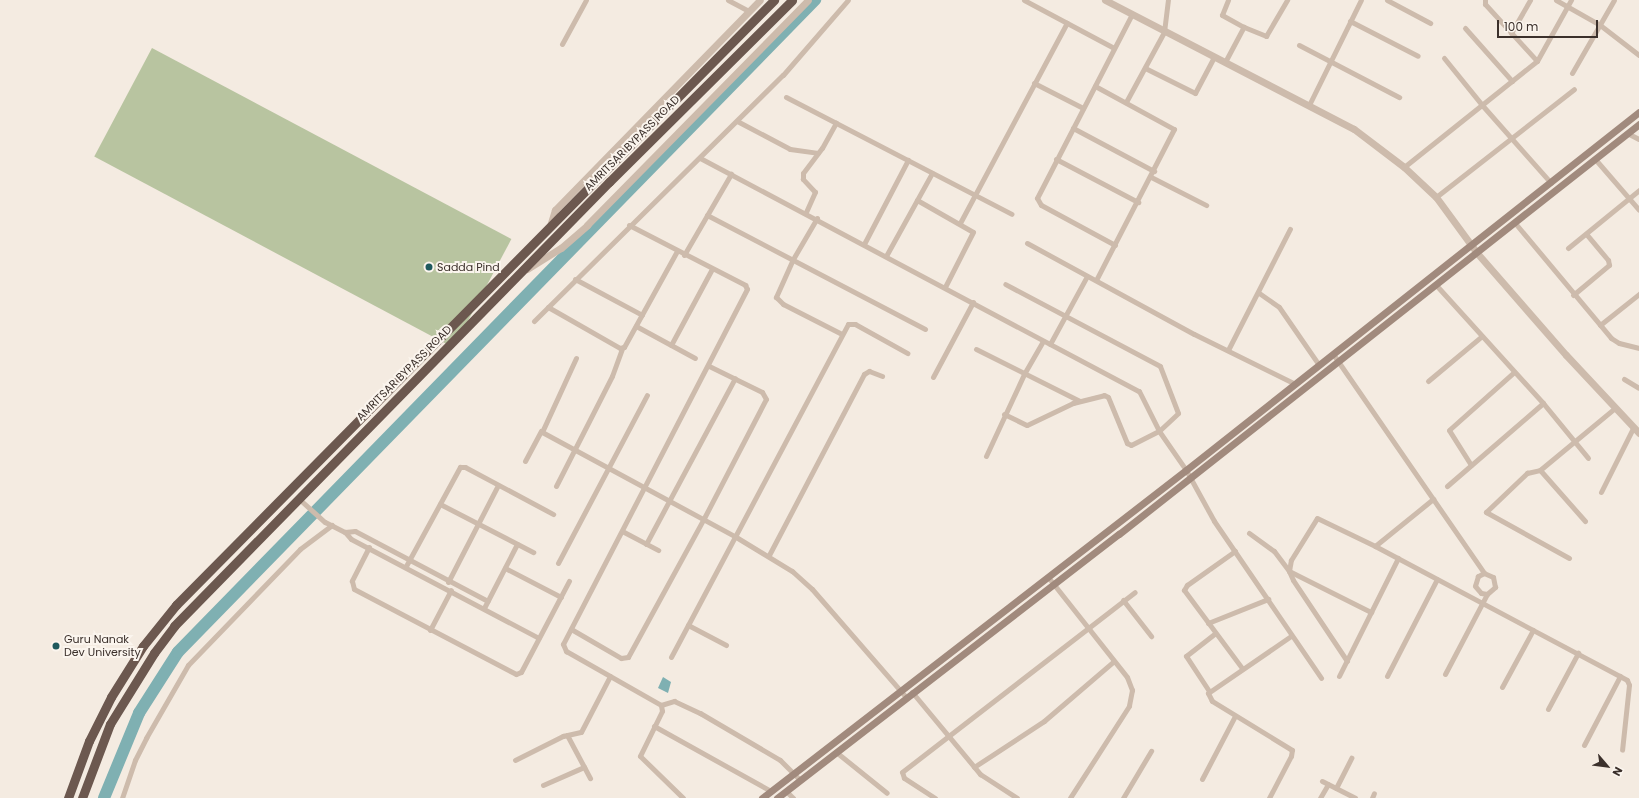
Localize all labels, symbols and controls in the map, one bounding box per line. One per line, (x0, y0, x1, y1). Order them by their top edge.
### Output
scale bar (1499, 12, 1600, 38)
text: 100 m (1504, 18, 1538, 35)
street label: AMRITSAR BYPASS ROAD (582, 93, 682, 193)
place label: Sadda Pind (437, 260, 500, 274)
marker: Sadda Pind (424, 262, 434, 272)
street label: AMRITSAR BYPASS ROAD (354, 323, 454, 423)
place label: Guru Nanak Dev University (64, 633, 141, 659)
marker: Guru Nanak Dev University (51, 641, 61, 651)
north arrow (1587, 746, 1627, 786)
text: N (1609, 764, 1627, 779)

